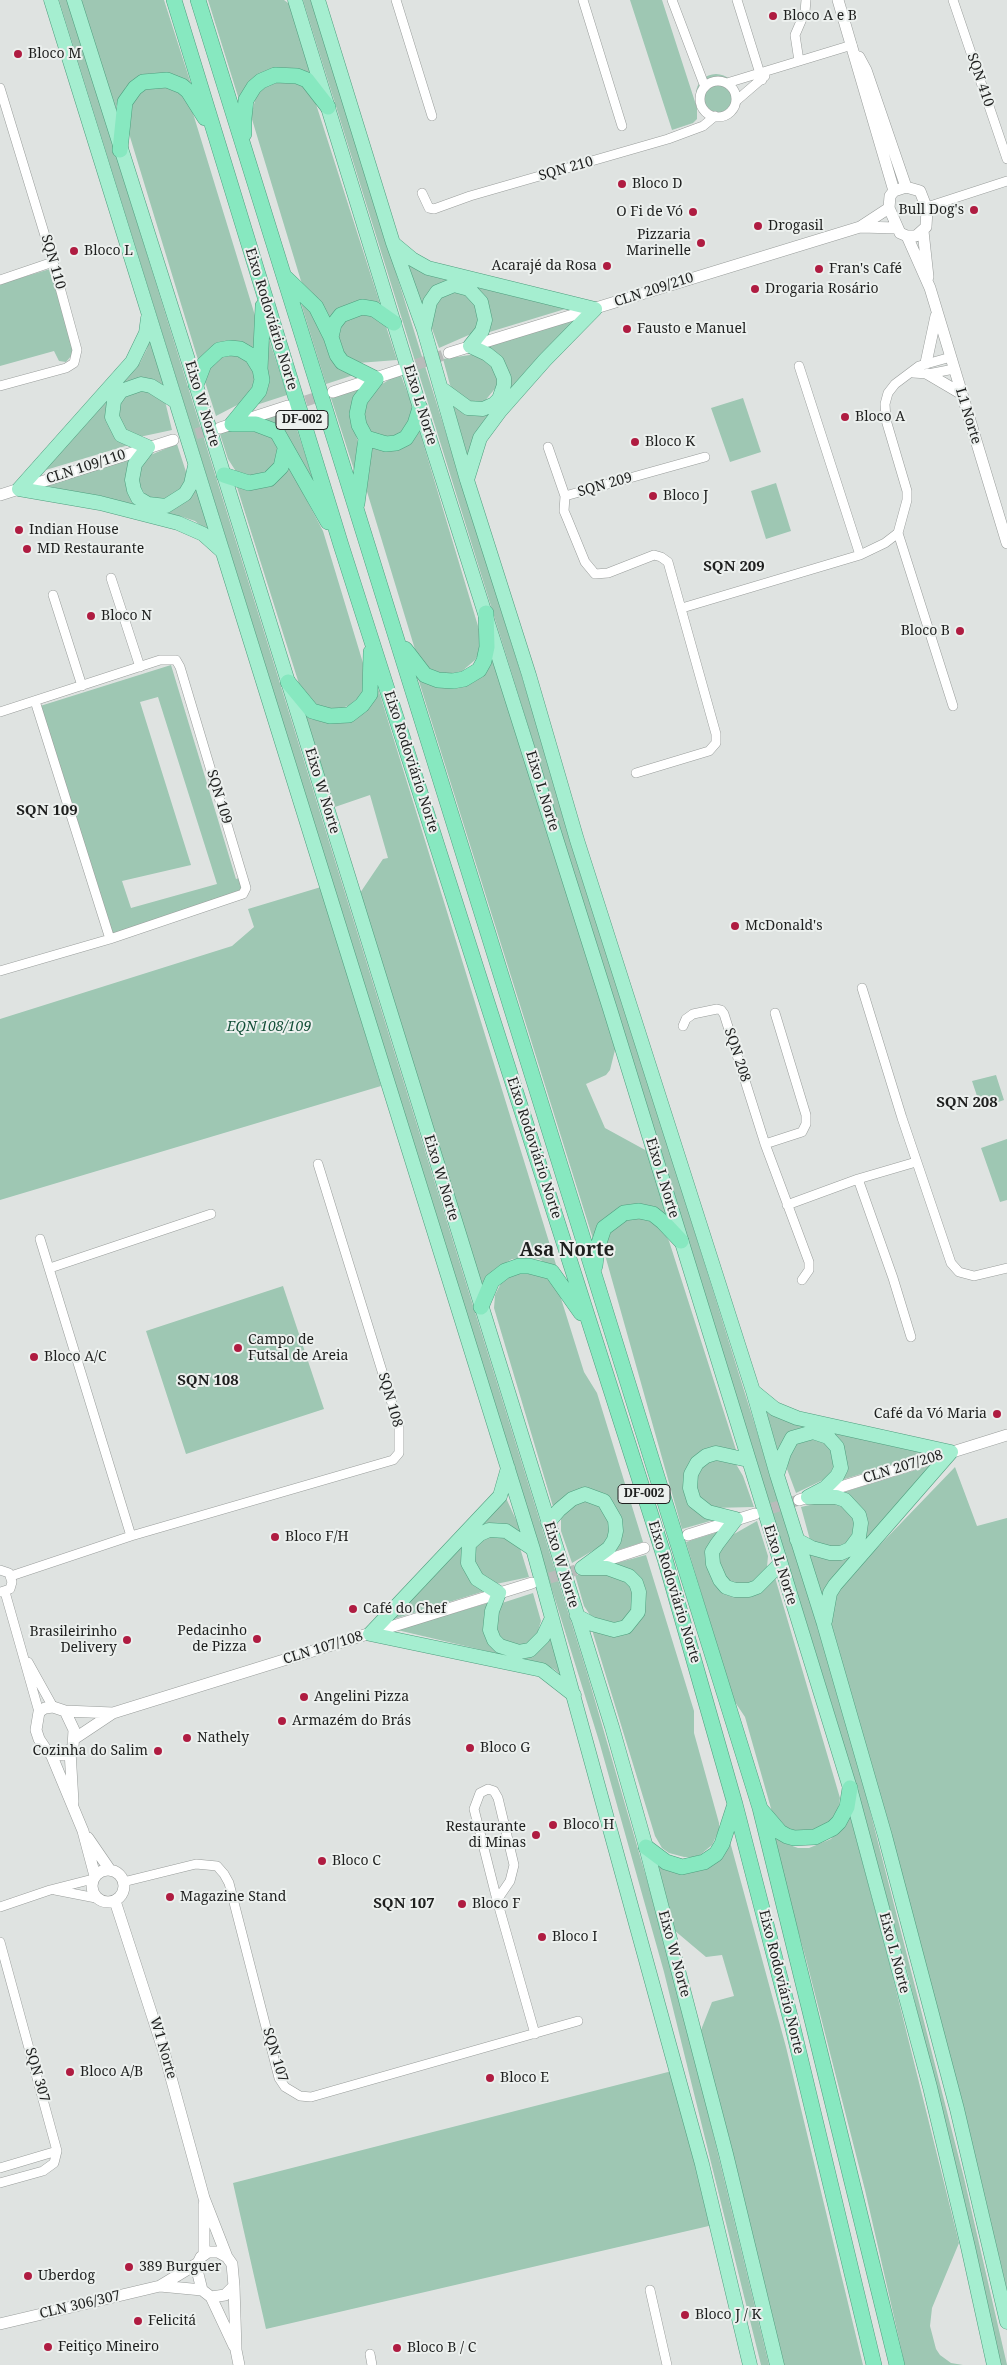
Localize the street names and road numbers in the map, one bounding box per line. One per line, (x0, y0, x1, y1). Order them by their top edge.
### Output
street label: SQN 410 (963, 51, 997, 109)
street label: SQN 210 (537, 153, 595, 185)
street label: SQN 110 (37, 233, 69, 291)
street label: Eixo Rodoviário Norte (241, 246, 301, 392)
street label: CLN 209/210 (612, 269, 696, 311)
street label: Eixo W Norte (181, 359, 223, 449)
street label: Eixo L Norte (400, 363, 440, 447)
street label: L1 Norte (951, 386, 985, 446)
road number: DF-002 (276, 410, 328, 430)
street label: CLN 109/110 (44, 446, 128, 488)
street label: SQN 209 (576, 469, 634, 501)
street label: Eixo Rodoviário Norte (380, 689, 442, 835)
street label: Eixo W Norte (301, 746, 343, 836)
street label: Eixo L Norte (522, 749, 562, 833)
street label: SQN 109 (203, 768, 235, 826)
street label: SQN 208 (720, 1026, 754, 1084)
street label: Eixo Rodoviário Norte (503, 1075, 565, 1221)
street label: Eixo W Norte (420, 1133, 462, 1223)
street label: Eixo L Norte (642, 1136, 682, 1220)
street label: SQN 108 (374, 1371, 406, 1429)
street label: CLN 207/208 (861, 1447, 945, 1487)
road number: DF-002 (618, 1485, 670, 1504)
street label: Eixo Rodoviário Norte (644, 1519, 704, 1665)
street label: Eixo W Norte (540, 1520, 582, 1610)
street label: Eixo L Norte (760, 1523, 800, 1607)
street label: CLN 107/108 (281, 1628, 365, 1668)
street label: Eixo Rodoviário Norte (755, 1908, 807, 2056)
street label: Eixo W Norte (654, 1909, 694, 1999)
street label: Eixo L Norte (875, 1911, 913, 1995)
street label: W1 Norte (146, 2015, 180, 2081)
street label: SQN 107 (259, 2026, 291, 2084)
street label: SQN 307 (21, 2046, 53, 2104)
street label: CLN 306/307 (38, 2288, 122, 2322)

